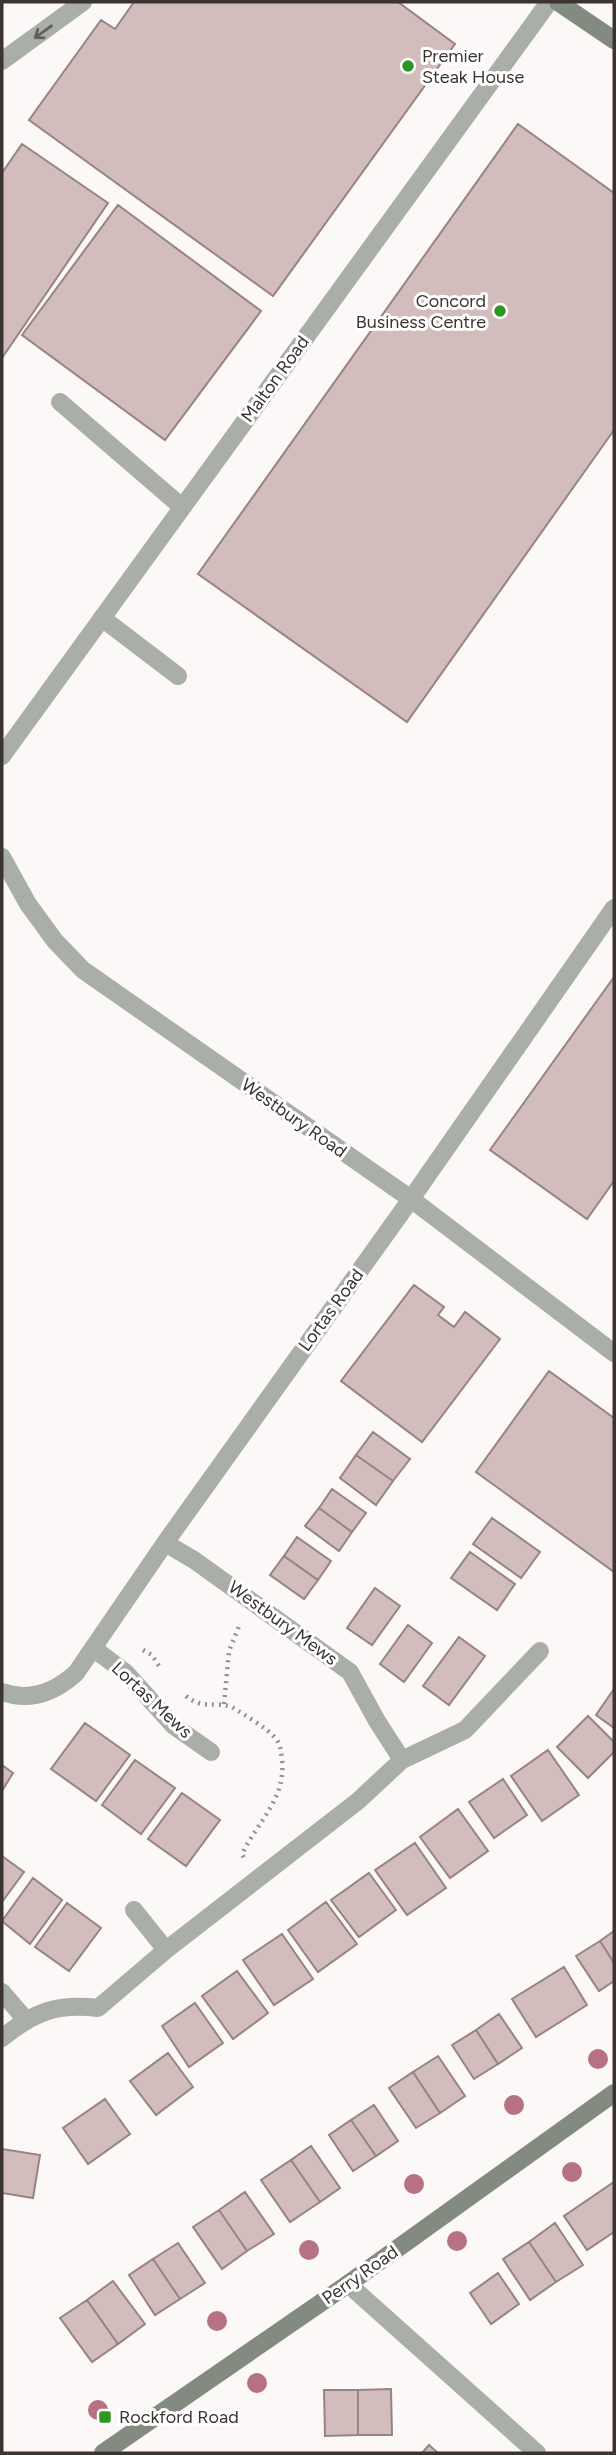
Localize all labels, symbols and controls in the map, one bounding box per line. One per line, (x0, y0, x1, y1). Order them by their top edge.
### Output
one-way arrow (34, 24, 52, 39)
place label: Premier Steak House (422, 45, 524, 88)
marker: Premier Steak House (400, 58, 416, 74)
place label: Concord Business Centre (356, 290, 486, 333)
marker: Concord Business Centre (492, 303, 508, 319)
street label: Malton Road (236, 331, 314, 427)
street label: Westbury Road (237, 1074, 351, 1162)
street label: Lortas Road (294, 1265, 368, 1355)
street label: Westbury Mews (224, 1576, 342, 1670)
street label: Lortas Mews (107, 1657, 197, 1743)
street label: Perry Road (318, 2241, 402, 2309)
place label: Rockford Road (119, 2406, 239, 2428)
marker: Rockford Road (97, 2409, 113, 2425)

